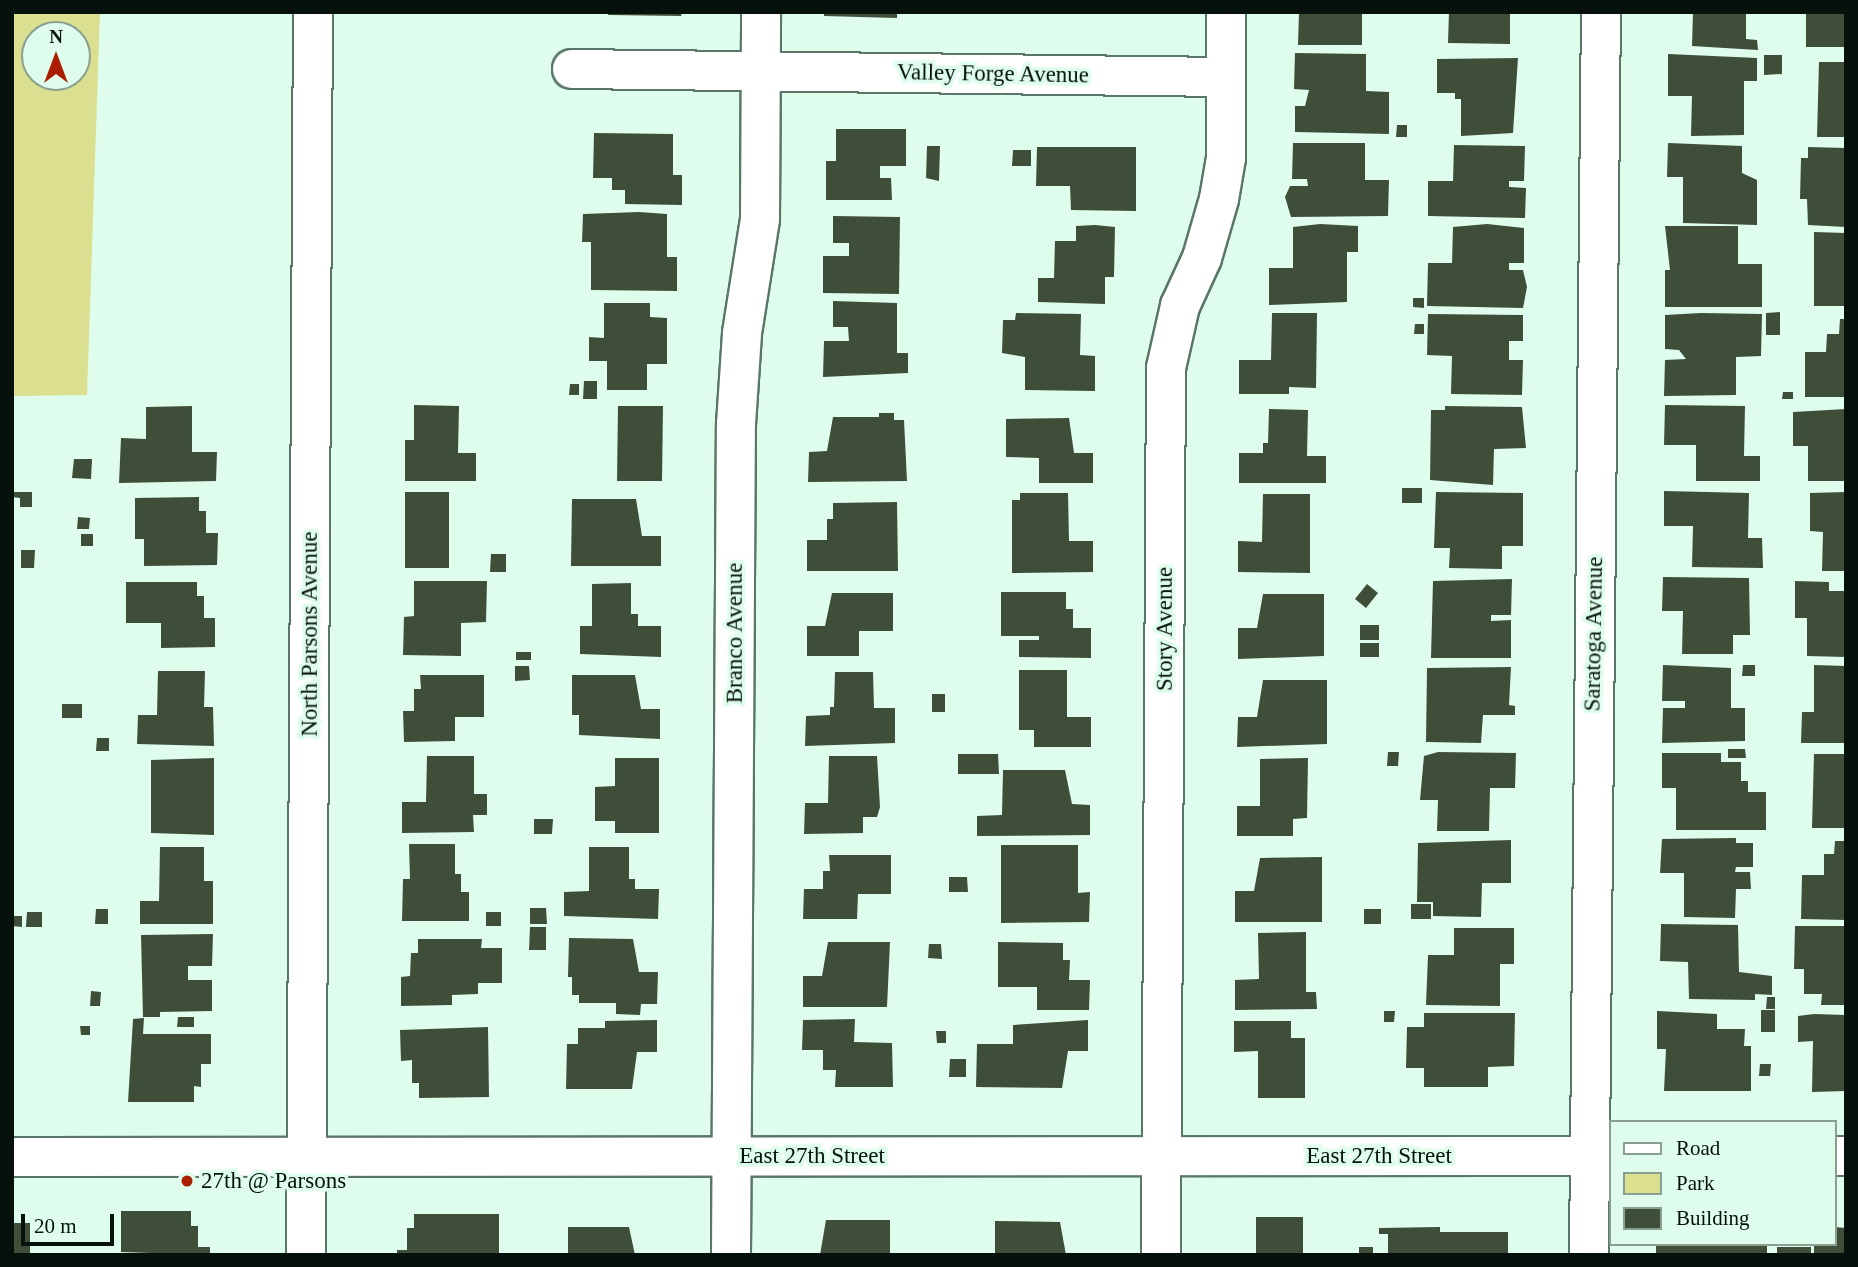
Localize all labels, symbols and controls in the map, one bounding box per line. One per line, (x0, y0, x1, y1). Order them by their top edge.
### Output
north arrow (21, 21, 91, 91)
text: N (49, 26, 63, 47)
street label: Valley Forge Avenue (896, 59, 1090, 89)
street label: North Parsons Avenue (296, 531, 324, 737)
street label: Saratoga Avenue (1579, 556, 1609, 712)
street label: Branco Avenue (721, 562, 749, 704)
street label: Story Avenue (1151, 566, 1179, 692)
legend (1610, 1120, 1837, 1246)
text: Road (1676, 1136, 1720, 1160)
street label: East 27th Street (739, 1142, 885, 1170)
street label: East 27th Street (1306, 1142, 1452, 1170)
place label: 27th @ Parsons (201, 1167, 346, 1195)
text: Park (1676, 1171, 1715, 1195)
marker: 27th @ Parsons (179, 1173, 195, 1189)
scale bar (24, 1200, 117, 1244)
text: Building (1676, 1206, 1750, 1230)
text: 20 m (34, 1214, 77, 1238)

